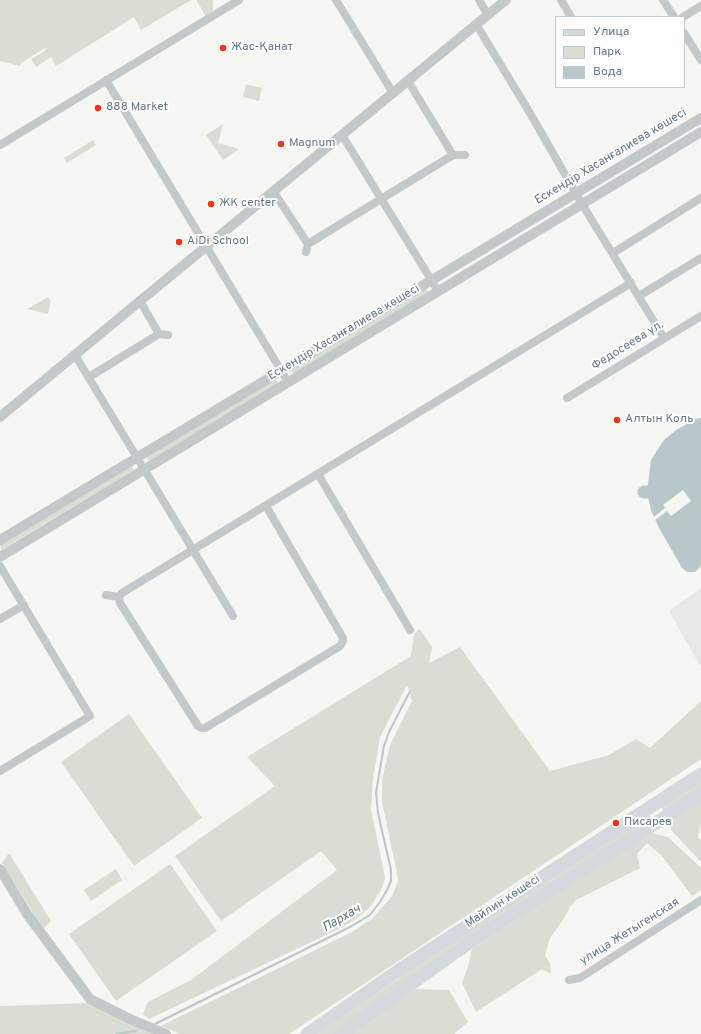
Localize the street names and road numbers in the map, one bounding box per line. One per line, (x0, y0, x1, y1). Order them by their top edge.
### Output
street label: Ескендір Хасанғалиева көшесі (533, 106, 689, 208)
street label: Ескендір Хасанғалиева көшесі (266, 282, 422, 384)
street label: Федосеева ул. (589, 318, 667, 374)
street label: Майлин көшесі (463, 872, 543, 932)
street label: улица Жетыгенская (578, 895, 682, 969)

